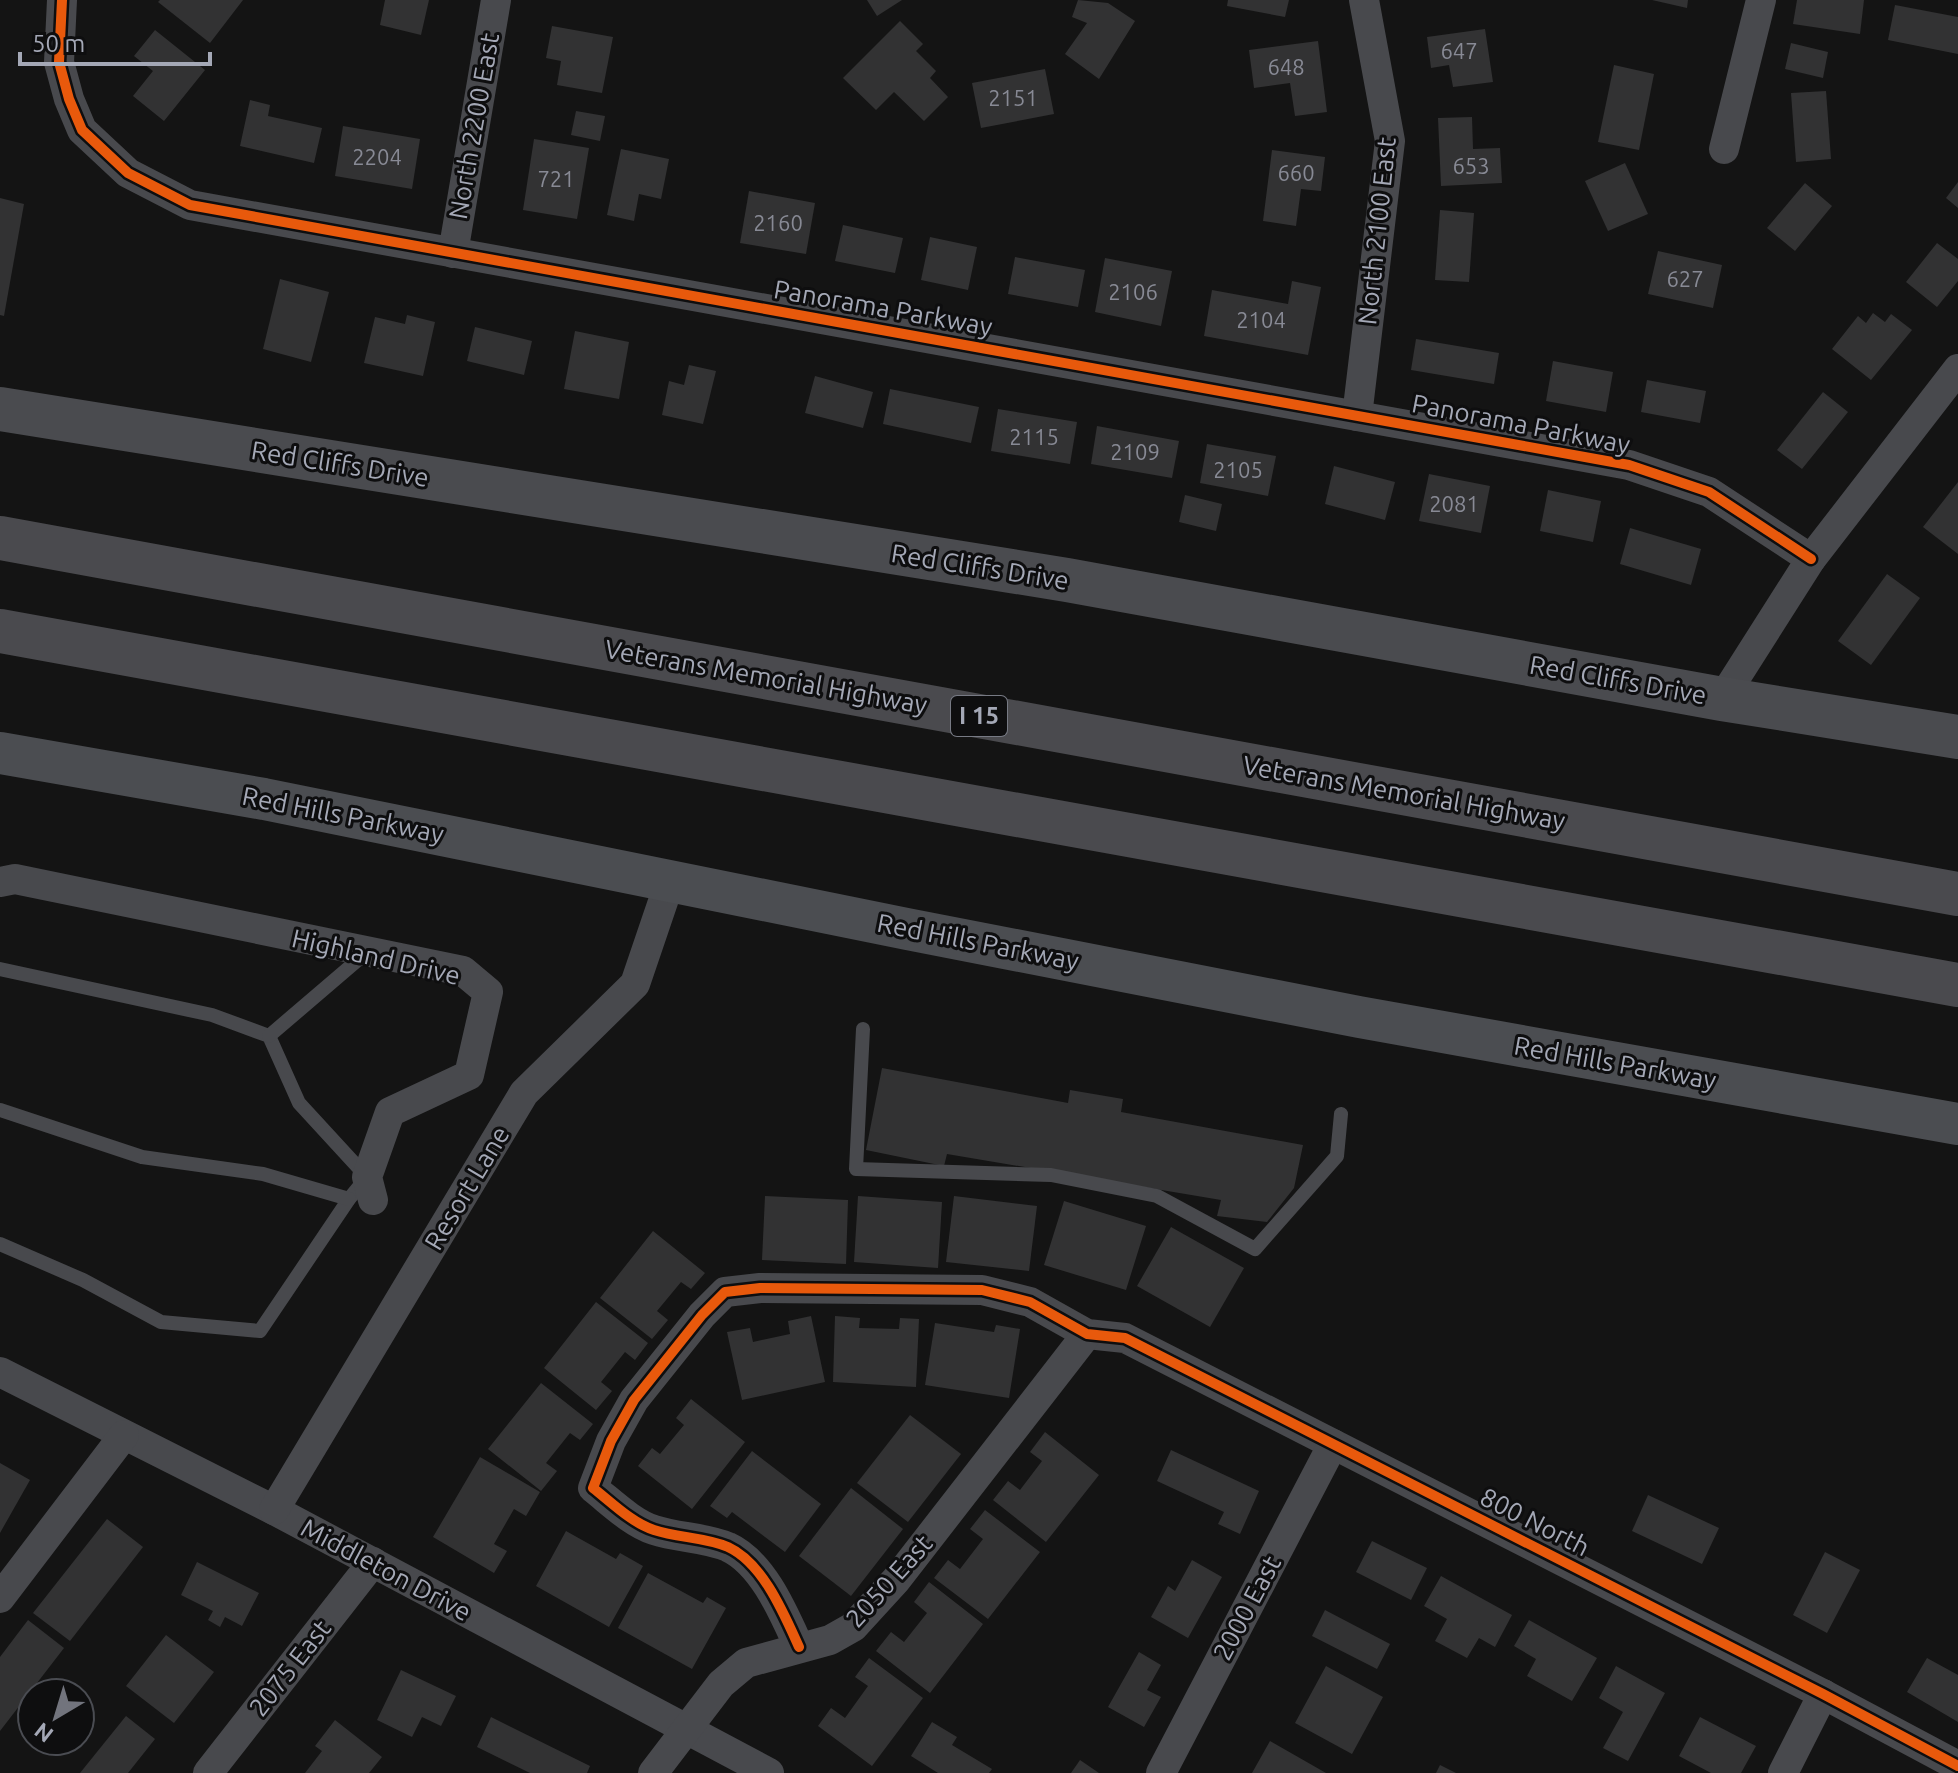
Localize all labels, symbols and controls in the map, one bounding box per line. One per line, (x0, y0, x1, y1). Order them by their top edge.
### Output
scale bar (20, 16, 210, 66)
text: 50 m (32, 30, 85, 57)
street label: North 2200 East (443, 30, 504, 221)
house number: 647 (1440, 38, 1478, 63)
house number: 648 (1267, 54, 1305, 79)
house number: 2151 (988, 85, 1038, 110)
street label: North 2100 East (1352, 136, 1401, 326)
house number: 2204 (352, 144, 402, 169)
house number: 653 (1452, 153, 1490, 178)
house number: 660 (1277, 160, 1315, 185)
house number: 721 (537, 166, 575, 191)
house number: 2160 (753, 210, 803, 235)
house number: 627 (1666, 266, 1704, 291)
street label: Panorama Parkway (772, 274, 995, 341)
house number: 2106 (1108, 279, 1158, 304)
house number: 2104 (1236, 307, 1286, 332)
street label: Panorama Parkway (1410, 388, 1633, 459)
house number: 2115 (1009, 424, 1059, 449)
street label: Red Cliffs Drive (249, 435, 431, 492)
house number: 2109 (1110, 439, 1160, 464)
house number: 2105 (1213, 457, 1263, 482)
house number: 2081 (1429, 491, 1479, 516)
street label: Red Cliffs Drive (889, 538, 1071, 595)
street label: Veterans Memorial Highway (603, 634, 930, 719)
street label: Red Cliffs Drive (1527, 650, 1709, 709)
road number: I 15 (951, 696, 1007, 736)
street label: Veterans Memorial Highway (1241, 750, 1568, 835)
street label: Red Hills Parkway (240, 781, 446, 848)
street label: Red Hills Parkway (875, 908, 1081, 975)
street label: Highland Drive (289, 923, 463, 990)
street label: Red Hills Parkway (1512, 1030, 1718, 1095)
street label: Resort Lane (418, 1121, 515, 1255)
street label: 800 North (1476, 1482, 1595, 1561)
street label: Middleton Drive (296, 1513, 476, 1627)
street label: 2050 East (840, 1529, 938, 1633)
street label: 2000 East (1207, 1551, 1286, 1665)
street label: 2075 East (243, 1614, 336, 1722)
north arrow (16, 1677, 96, 1757)
text: N (29, 1718, 58, 1748)

